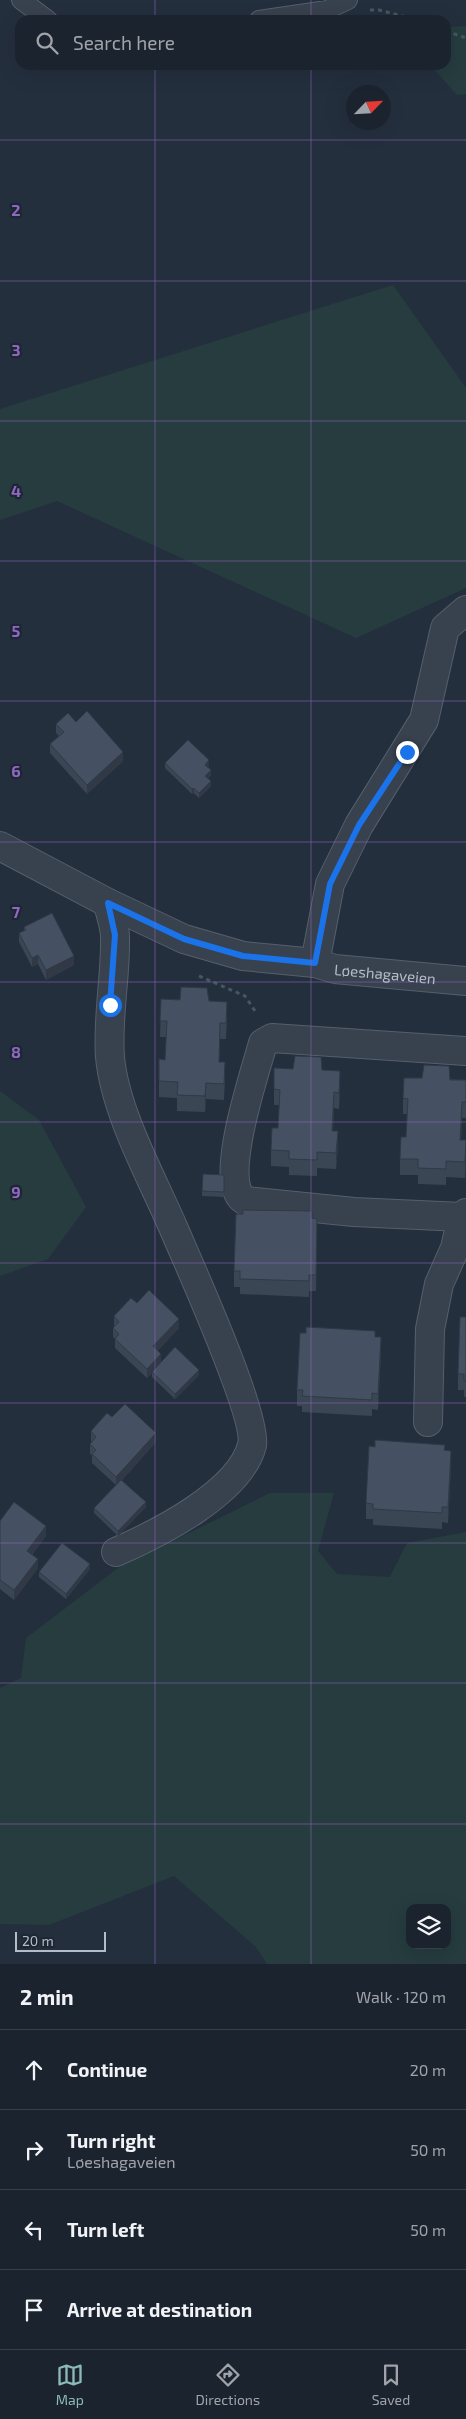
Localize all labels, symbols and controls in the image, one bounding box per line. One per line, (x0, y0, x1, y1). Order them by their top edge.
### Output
search box (15, 15, 451, 70)
icon: search (33, 29, 61, 57)
text: Search here (73, 31, 175, 54)
north arrow (346, 85, 391, 130)
text: 2 (11, 200, 21, 219)
text: 3 (11, 340, 21, 359)
text: 4 (11, 481, 21, 500)
text: 5 (12, 621, 21, 640)
route end (396, 741, 419, 764)
text: 6 (11, 761, 21, 780)
text: 7 (12, 902, 21, 921)
street label: Løeshagaveien (333, 960, 437, 987)
route start (99, 994, 122, 1017)
text: 8 (11, 1042, 21, 1061)
text: 9 (11, 1182, 21, 1201)
map controls (406, 1904, 451, 1949)
button: layers (406, 1904, 451, 1949)
scale bar (15, 1929, 106, 1952)
text: 20 m (22, 1932, 54, 1949)
text: 2 min (20, 1984, 74, 2009)
text: Walk · 120 m (356, 1987, 446, 2006)
icon: ahead (20, 2056, 48, 2084)
text: Continue (67, 2058, 147, 2081)
text: 20 m (410, 2060, 446, 2079)
text: Turn right (67, 2129, 155, 2152)
icon: right (20, 2136, 48, 2164)
text: 50 m (410, 2140, 446, 2159)
text: Løeshagaveien (67, 2152, 176, 2171)
icon: left (20, 2216, 48, 2244)
text: Turn left (67, 2218, 144, 2241)
text: 50 m (410, 2220, 446, 2239)
icon: arrive (20, 2296, 48, 2324)
text: Arrive at destination (67, 2298, 252, 2321)
tab: Map (56, 2361, 84, 2408)
tab: Directions (196, 2361, 260, 2408)
tab: Saved (372, 2361, 410, 2408)

